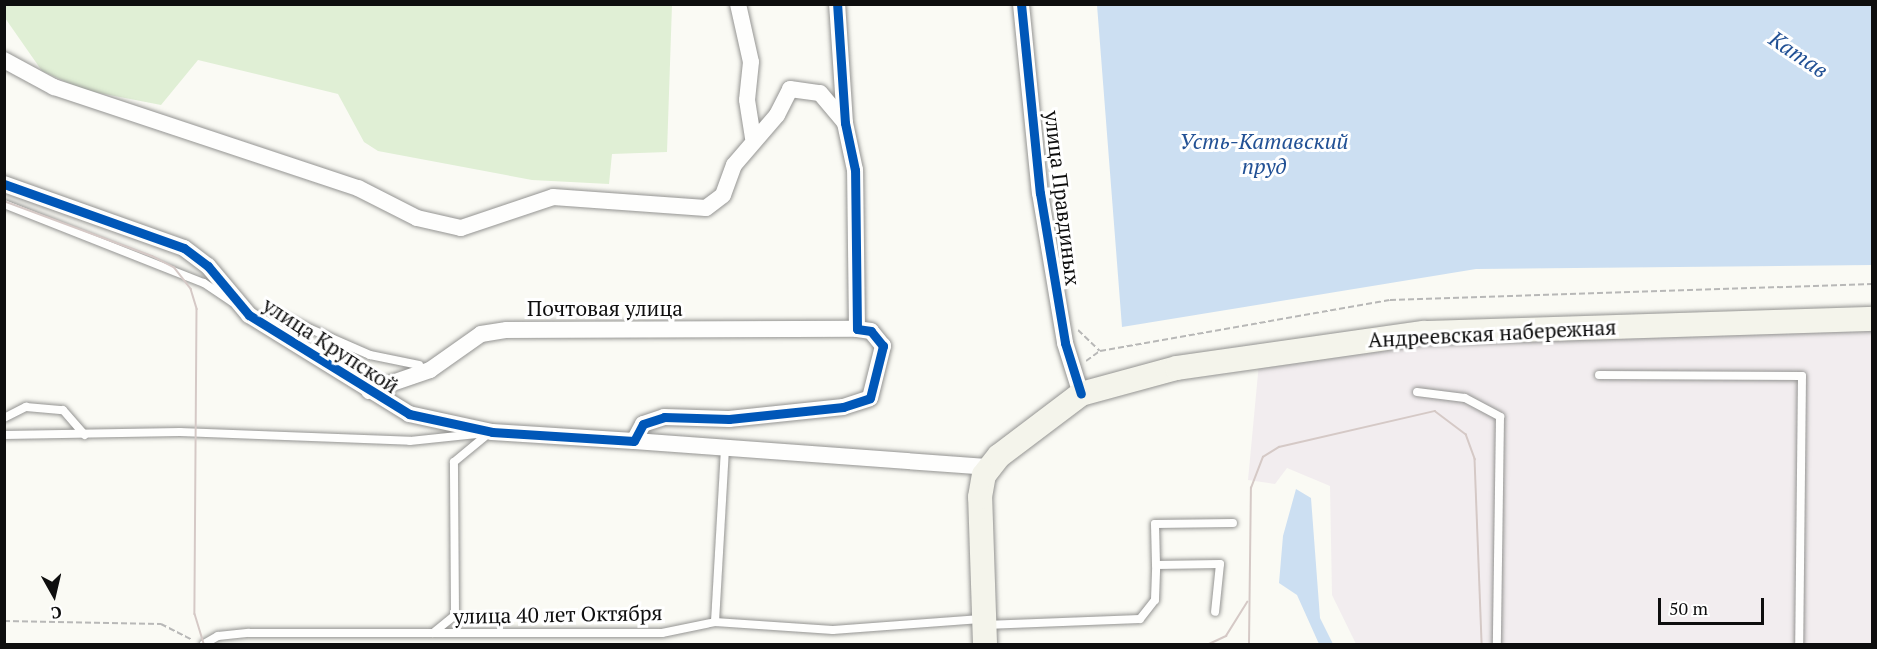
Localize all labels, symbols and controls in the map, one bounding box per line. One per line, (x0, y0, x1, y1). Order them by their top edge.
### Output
water label: Катав (1765, 25, 1833, 83)
street label: улица Правдиных (1040, 109, 1086, 287)
water label: Усть-Катавский пруд (1179, 127, 1349, 178)
street label: улица Крупской (258, 292, 404, 398)
street label: Почтовая улица (527, 295, 683, 321)
street label: Андреевская набережная (1367, 314, 1617, 352)
north arrow (24, 565, 84, 625)
scale bar (1661, 586, 1768, 624)
text: 50 m (1669, 596, 1708, 620)
street label: улица 40 лет Октября (453, 600, 663, 628)
text: С (50, 601, 63, 624)

